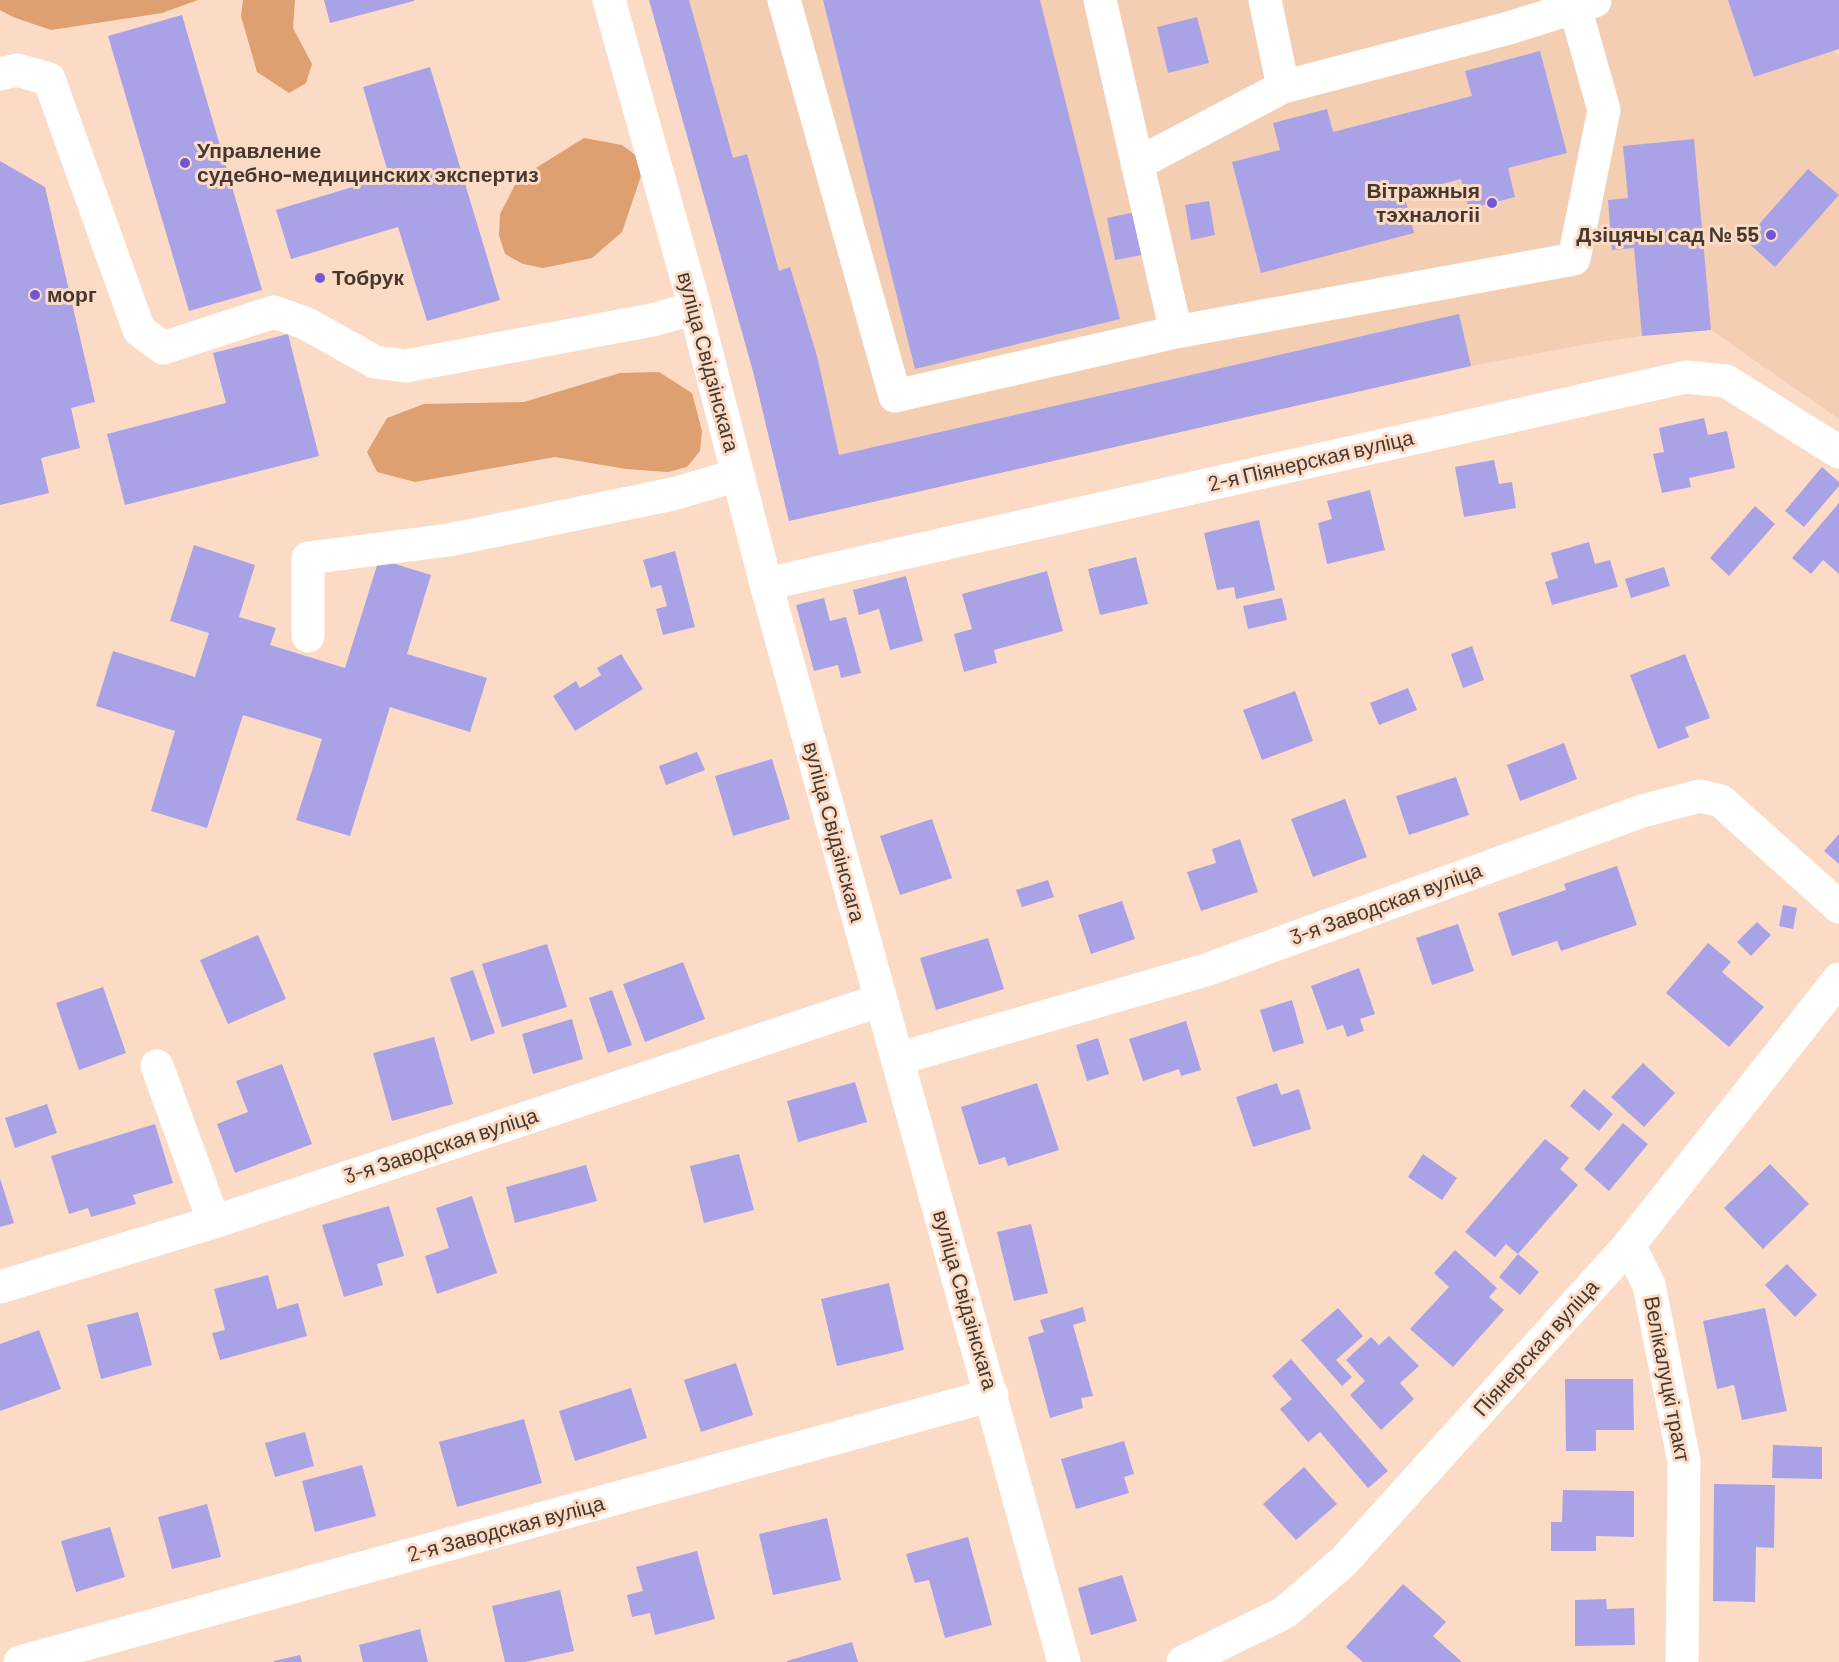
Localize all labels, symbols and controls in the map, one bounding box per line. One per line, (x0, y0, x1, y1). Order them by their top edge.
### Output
place label: Управление судебно-медицинских экспертиз (197, 138, 539, 188)
marker: Управление судебно-медицинских экспертиз (178, 156, 192, 170)
place label: Вітражныя тэхналогіі (1366, 178, 1480, 228)
marker: Вітражныя тэхналогіі (1485, 196, 1499, 210)
place label: Дзіцячы сад № 55 (1576, 222, 1759, 248)
marker: Дзіцячы сад № 55 (1764, 228, 1778, 242)
place label: Тобрук (332, 265, 404, 291)
street label: вуліца Свідзінскага (672, 269, 744, 455)
marker: Тобрук (313, 271, 327, 285)
place label: морг (47, 282, 97, 308)
marker: морг (28, 288, 42, 302)
street label: 2-я Піянерская вуліца (1206, 425, 1416, 497)
street label: вуліца Свідзінскага (798, 739, 870, 925)
street label: 3-я Заводская вуліца (1287, 858, 1485, 950)
street label: 3-я Заводская вуліца (341, 1103, 541, 1189)
street label: вуліца Свідзінскага (927, 1207, 1003, 1393)
street label: Піянерская вуліца (1468, 1275, 1604, 1421)
street label: Велікалуцкі тракт (1639, 1294, 1695, 1464)
street label: 2-я Заводская вуліца (405, 1491, 607, 1567)

